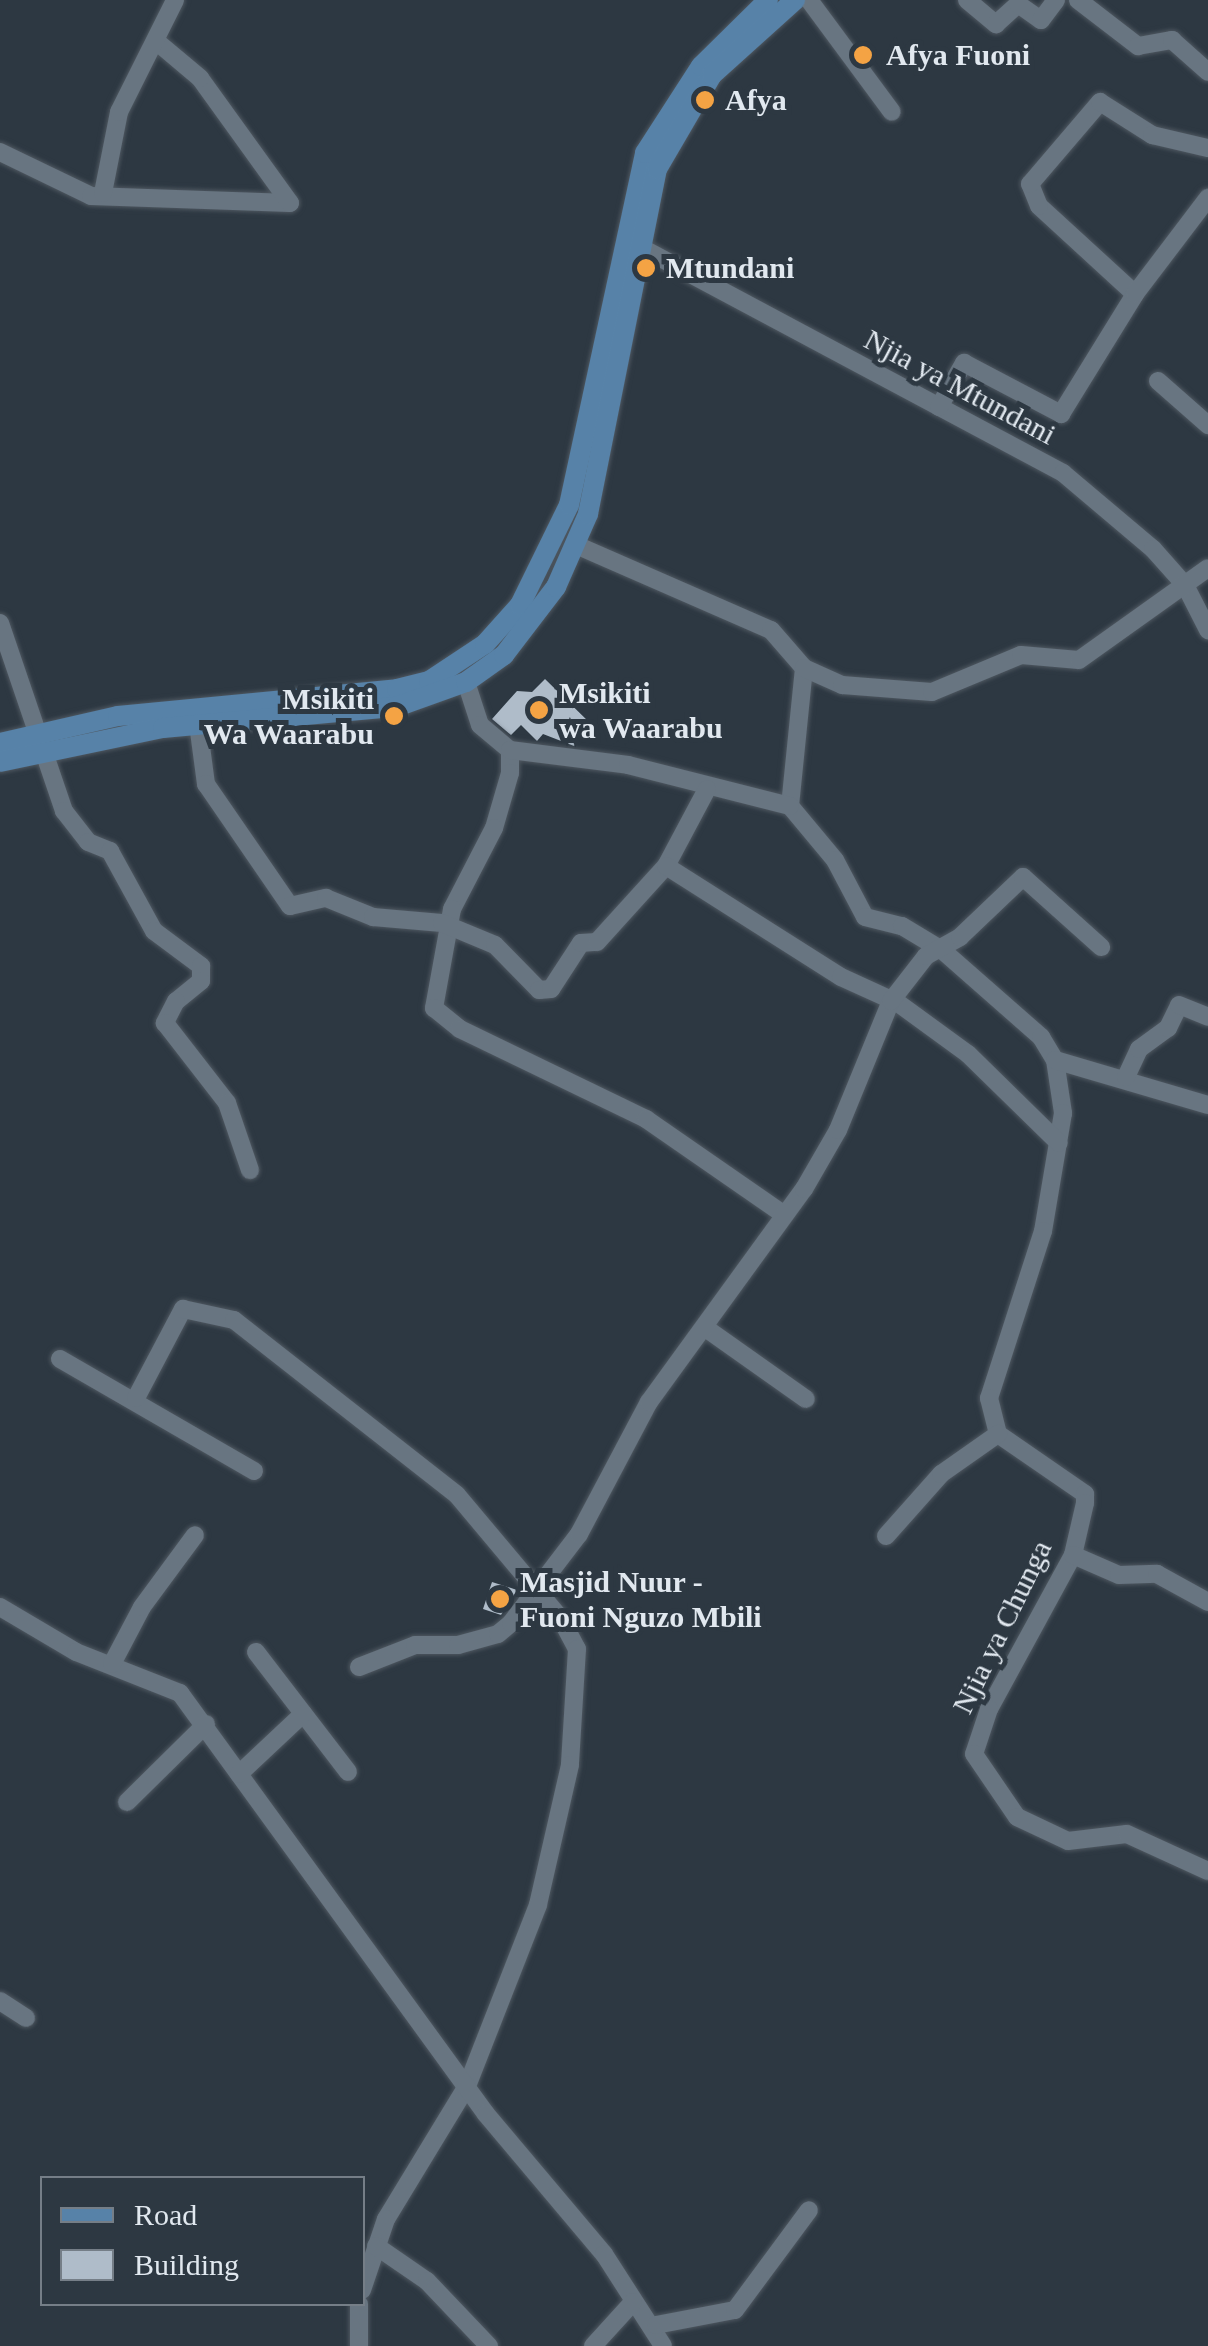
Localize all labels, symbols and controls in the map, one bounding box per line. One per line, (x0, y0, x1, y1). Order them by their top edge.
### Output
place label: Afya Fuoni (886, 37, 1030, 73)
marker: Afya Fuoni (850, 42, 876, 68)
place label: Afya (725, 82, 787, 118)
marker: Afya (694, 89, 716, 111)
place label: Mtundani (666, 250, 794, 286)
marker: Mtundani (635, 257, 657, 279)
street label: Njia ya Mtundani (858, 321, 1062, 453)
place label: Msikiti wa Waarabu (559, 675, 723, 746)
place label: Msikiti Wa Waarabu (203, 681, 374, 752)
marker: Msikiti wa Waarabu (528, 699, 550, 721)
marker: Msikiti Wa Waarabu (383, 705, 405, 727)
street label: Njia ya Chunga (945, 1534, 1059, 1720)
place label: Masjid Nuur - Fuoni Nguzo Mbili (520, 1564, 762, 1634)
marker: Masjid Nuur - Fuoni Nguzo Mbili (489, 1588, 511, 1610)
legend (40, 2176, 365, 2306)
text: Road (134, 2198, 197, 2231)
text: Building (134, 2248, 239, 2281)

